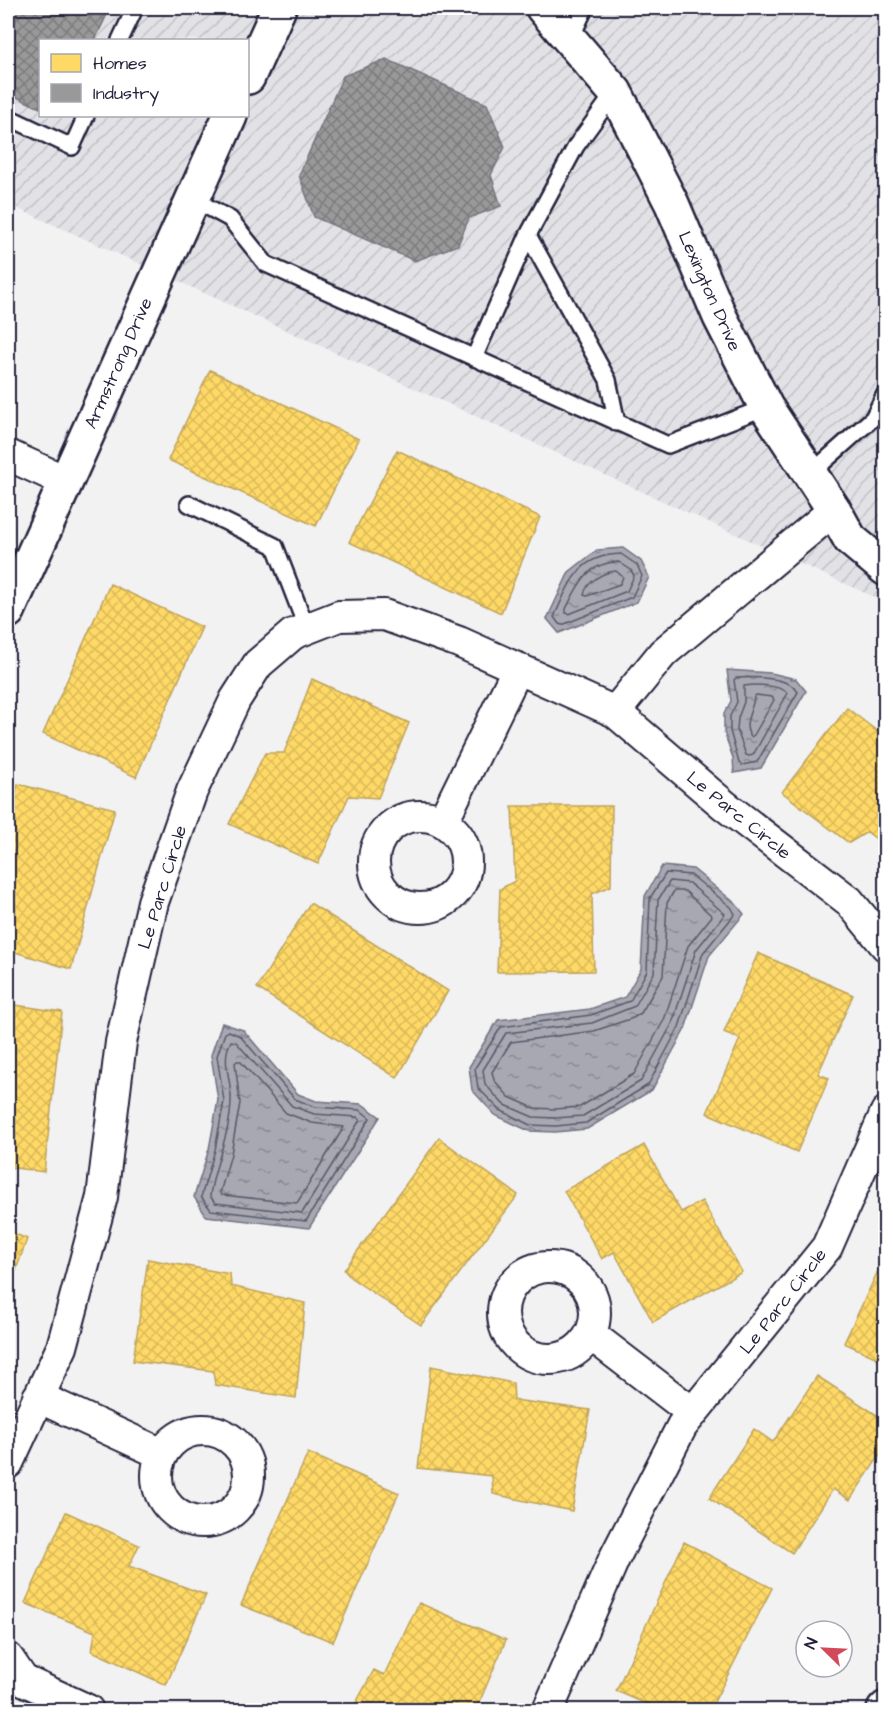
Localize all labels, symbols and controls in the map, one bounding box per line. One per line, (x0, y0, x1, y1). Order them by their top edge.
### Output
legend (39, 39, 249, 117)
text: Homes (93, 51, 147, 76)
text: Industry (93, 81, 159, 107)
street label: Lexington Drive (671, 227, 747, 356)
street label: Armstrong Drive (78, 294, 160, 433)
street label: Le Parc Circle (681, 765, 796, 866)
street label: Le Parc Circle (132, 822, 193, 952)
street label: Le Parc Circle (734, 1243, 833, 1359)
north arrow (794, 1619, 854, 1679)
text: N (799, 1634, 823, 1652)

